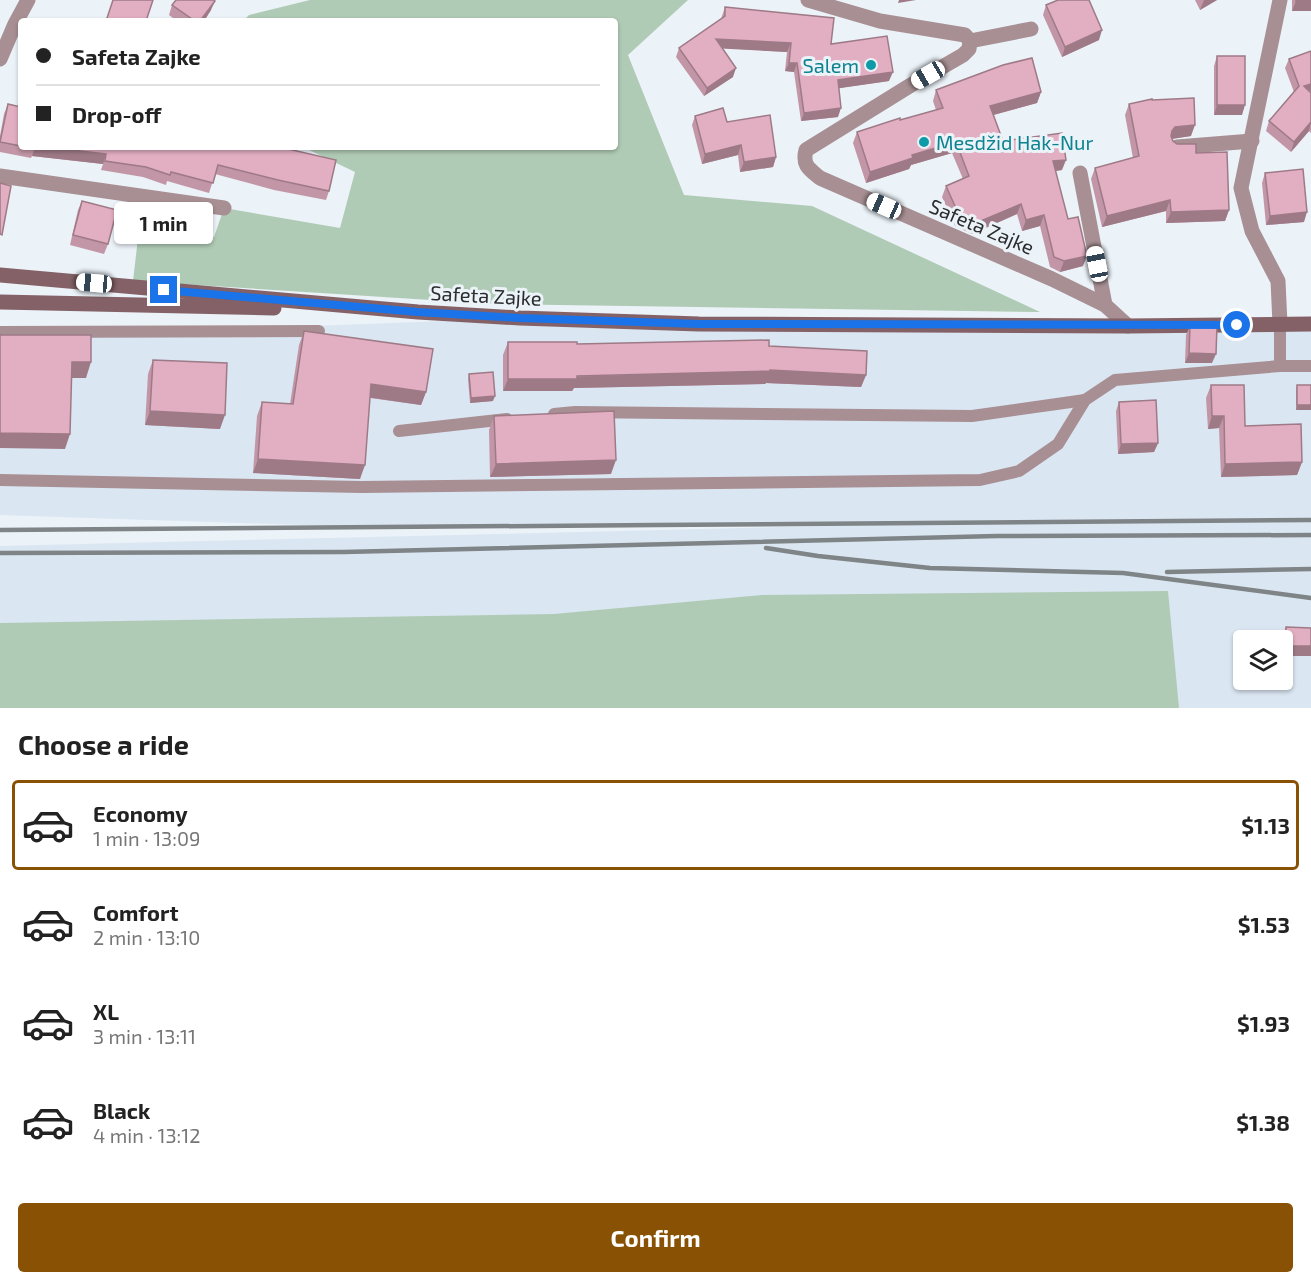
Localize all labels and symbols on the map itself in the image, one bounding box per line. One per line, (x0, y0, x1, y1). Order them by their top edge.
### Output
place label: Salem (803, 53, 859, 77)
marker: Salem (864, 58, 878, 72)
car (908, 58, 948, 92)
place label: Mesdžid Hak-Nur (936, 130, 1094, 154)
marker: Mesdžid Hak-Nur (917, 135, 931, 149)
car (864, 190, 904, 222)
street label: Safeta Zajke (926, 193, 1038, 259)
callout: 1 min (114, 203, 213, 245)
car (1085, 245, 1109, 283)
car (75, 272, 113, 294)
route end (150, 276, 177, 303)
street label: Safeta Zajke (430, 280, 542, 310)
route start (1223, 311, 1250, 338)

